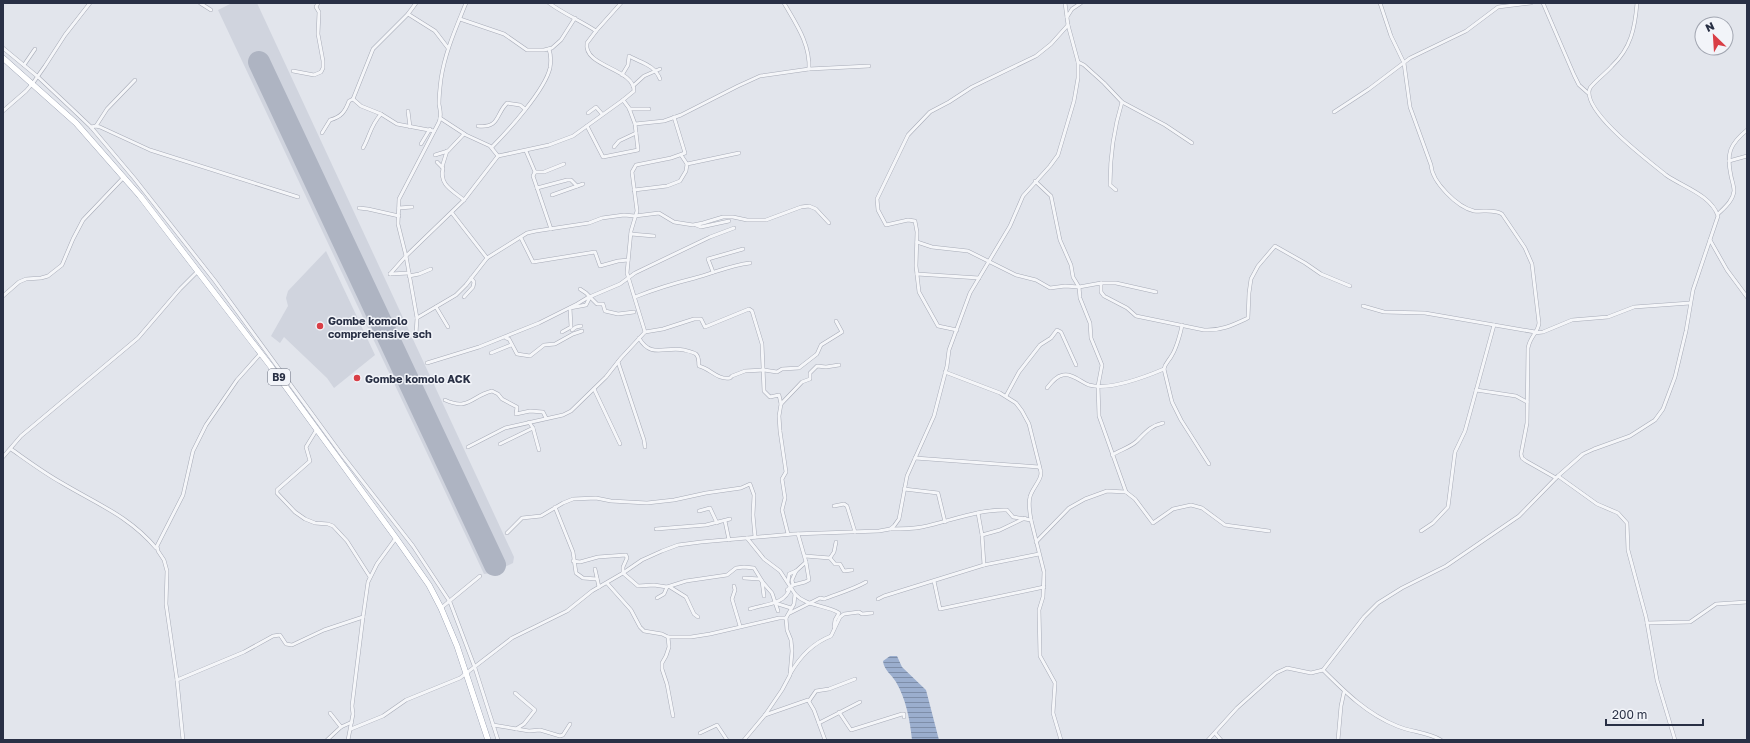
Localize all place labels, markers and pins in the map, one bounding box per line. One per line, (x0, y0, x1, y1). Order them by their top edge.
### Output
place label: Gombe komolo comprehensive sch (328, 314, 432, 340)
marker: Gombe komolo comprehensive sch (315, 321, 325, 331)
place label: Gombe komolo ACK (365, 372, 471, 385)
marker: Gombe komolo ACK (352, 373, 362, 383)

